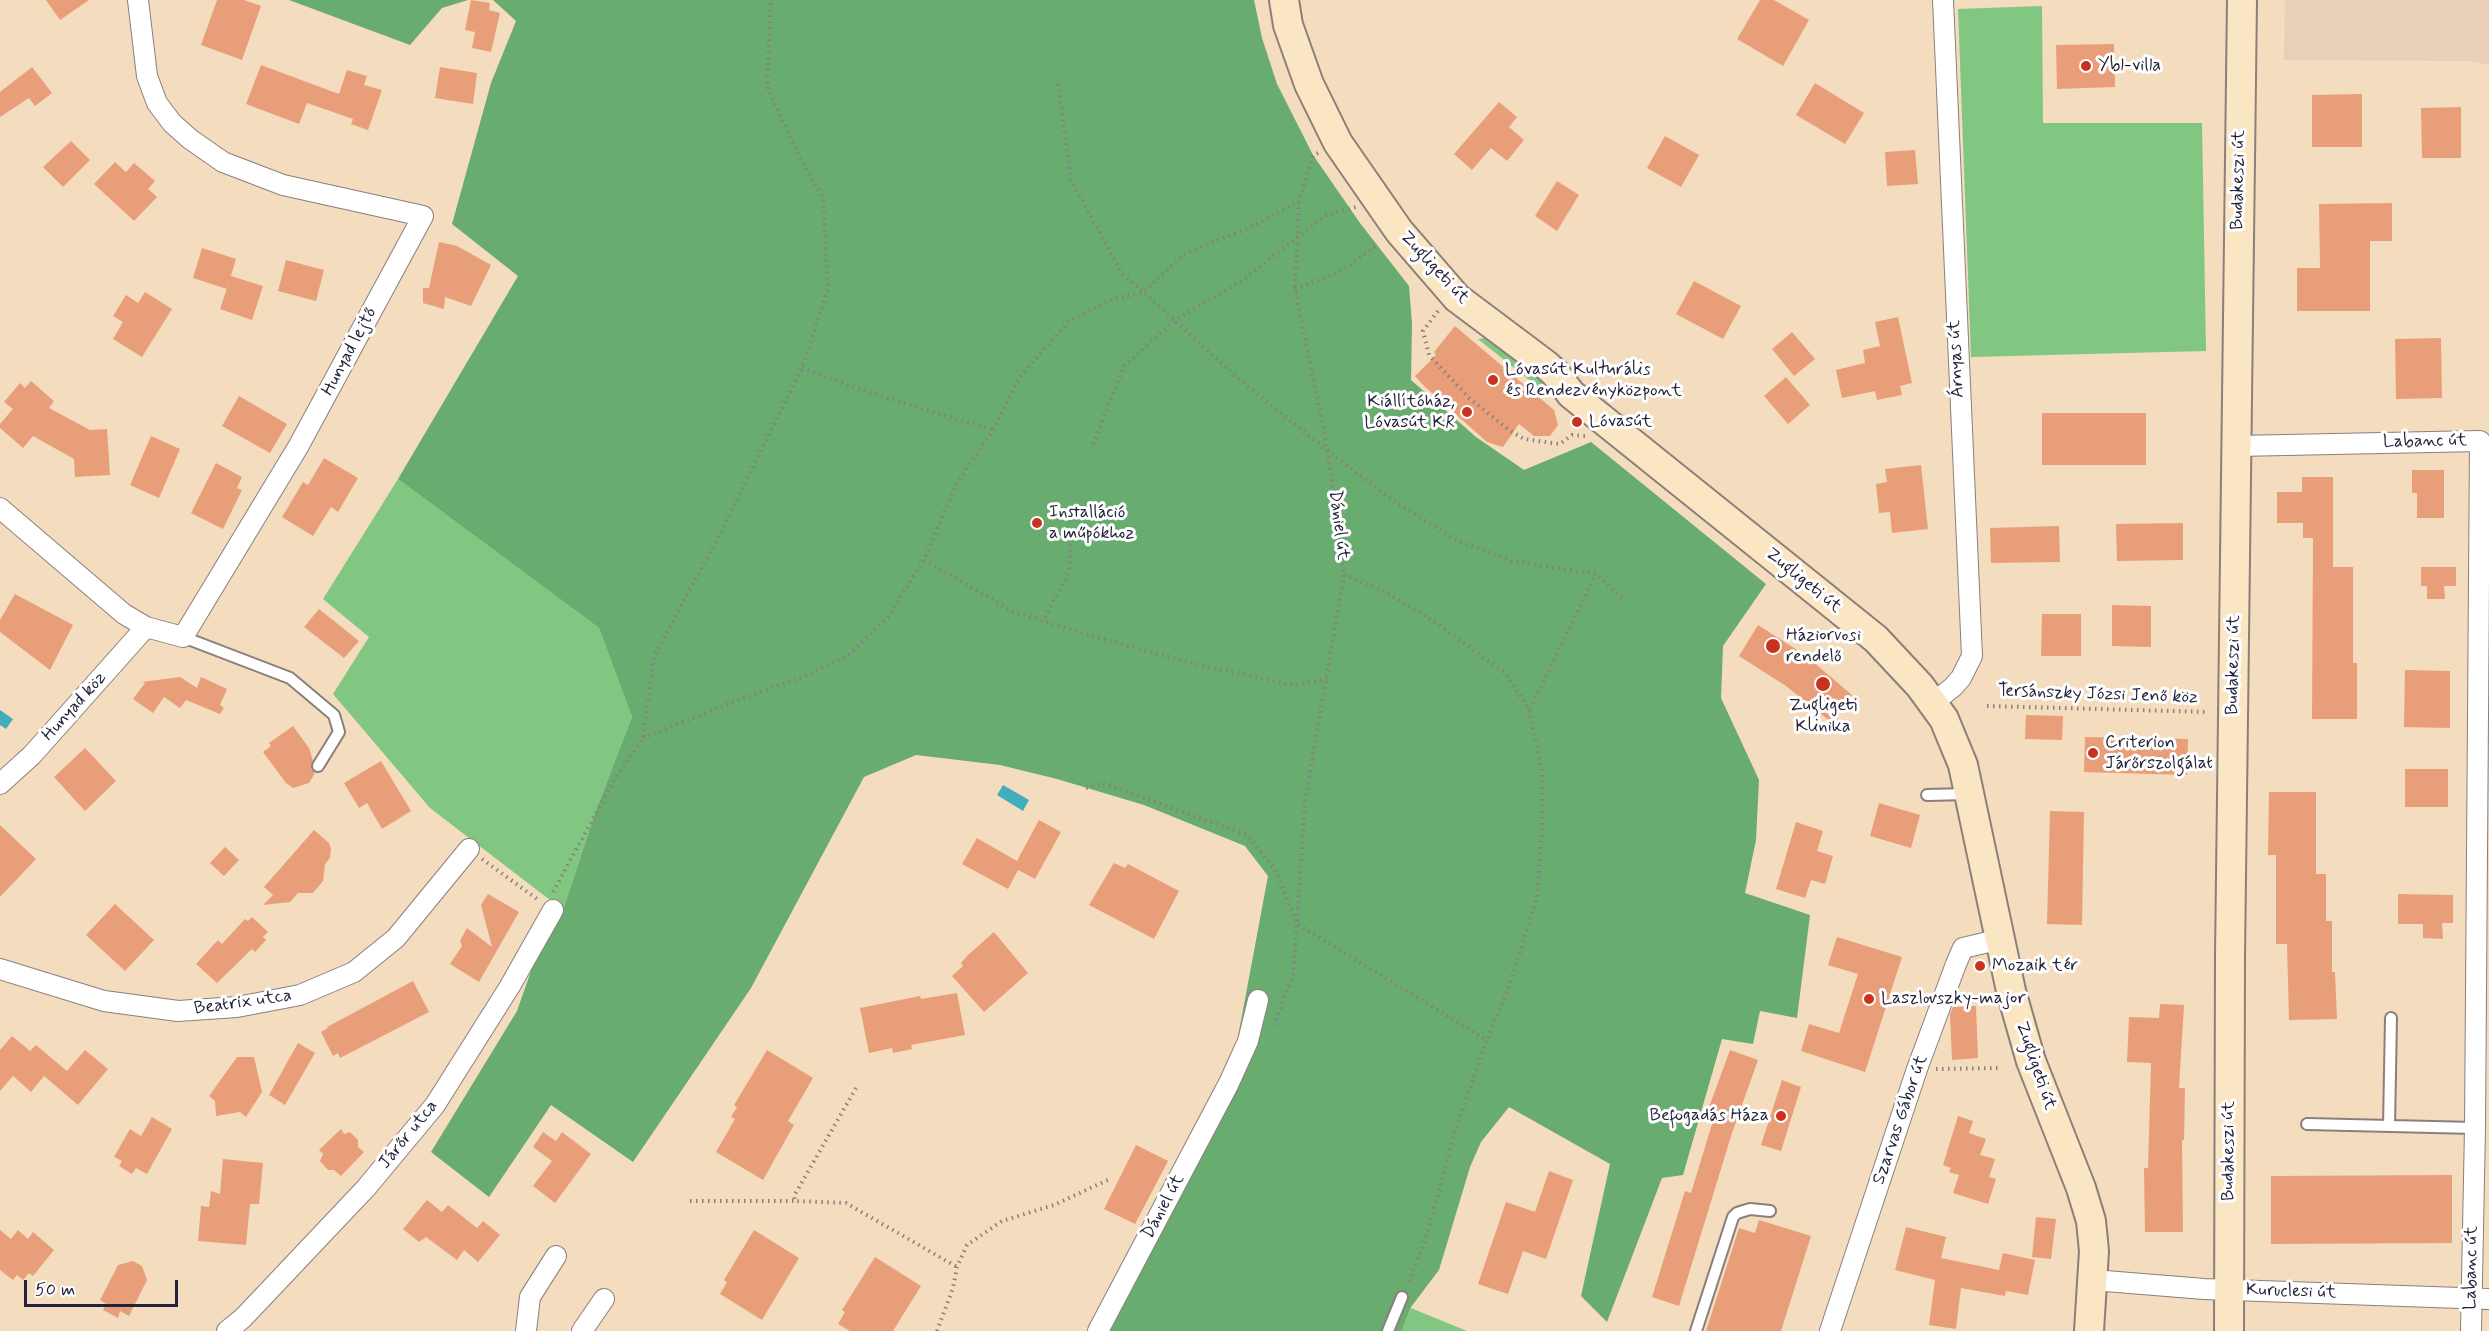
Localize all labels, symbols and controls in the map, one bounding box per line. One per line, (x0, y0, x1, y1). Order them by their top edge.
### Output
place label: Ybl-villa (2098, 55, 2161, 77)
marker: Ybl-villa (2079, 59, 2093, 73)
street label: Budakeszi út (2227, 130, 2251, 230)
street label: Zugligeti út (1395, 227, 1473, 309)
street label: Hunyad lejtő (318, 304, 382, 400)
street label: Árnyas út (1944, 320, 1970, 398)
place label: Lóvasút Kulturális és Rendezvényközpont (1505, 359, 1682, 401)
marker: Lóvasút Kulturális és Rendezvényközpont (1486, 373, 1500, 387)
place label: Kiállítóház, Lóvasút KR (1364, 391, 1455, 434)
marker: Kiállítóház, Lóvasút KR (1460, 405, 1474, 419)
place label: Lóvasút (1589, 411, 1652, 433)
marker: Lóvasút (1570, 415, 1584, 429)
street label: Labanc út (2383, 430, 2467, 454)
street label: Dániel út (1323, 489, 1353, 561)
place label: Installáció a műpókhoz (1049, 502, 1134, 544)
marker: Installáció a műpókhoz (1030, 516, 1044, 530)
street label: Zugligeti út (1761, 544, 1845, 618)
street label: Budakeszi út (2222, 615, 2246, 715)
place label: Háziorvosi rendelő (1786, 625, 1861, 668)
marker: Háziorvosi rendelő (1764, 637, 1782, 655)
street label: Hunyad köz (38, 668, 112, 746)
marker: Zugligeti Klinika (1814, 675, 1832, 693)
street label: Tersánszky Józsi Jenő köz (1998, 681, 2198, 709)
place label: Zugligeti Klinika (1789, 695, 1857, 738)
place label: Criterion Járőrszolgálat (2105, 732, 2213, 774)
marker: Criterion Járőrszolgálat (2086, 746, 2100, 760)
place label: Mozaik tér (1992, 955, 2078, 977)
marker: Mozaik tér (1973, 959, 1987, 973)
street label: Beatrix utca (193, 985, 293, 1021)
place label: Laszlovszky-major (1881, 988, 2026, 1010)
marker: Laszlovszky-major (1862, 992, 1876, 1006)
street label: Zugligeti út (2010, 1019, 2060, 1113)
street label: Szarvas Gábor út (1869, 1052, 1933, 1188)
street label: Járőr utca (375, 1096, 443, 1174)
street label: Budakeszi út (2218, 1101, 2240, 1201)
place label: Befogadás Háza (1650, 1105, 1769, 1127)
marker: Befogadás Háza (1774, 1109, 1788, 1123)
street label: Dániel út (1138, 1171, 1190, 1243)
street label: Labanc út (2460, 1226, 2484, 1310)
scale bar (27, 1268, 182, 1306)
text: 50 m (35, 1278, 75, 1302)
street label: Kuruclesi út (2245, 1280, 2337, 1304)

